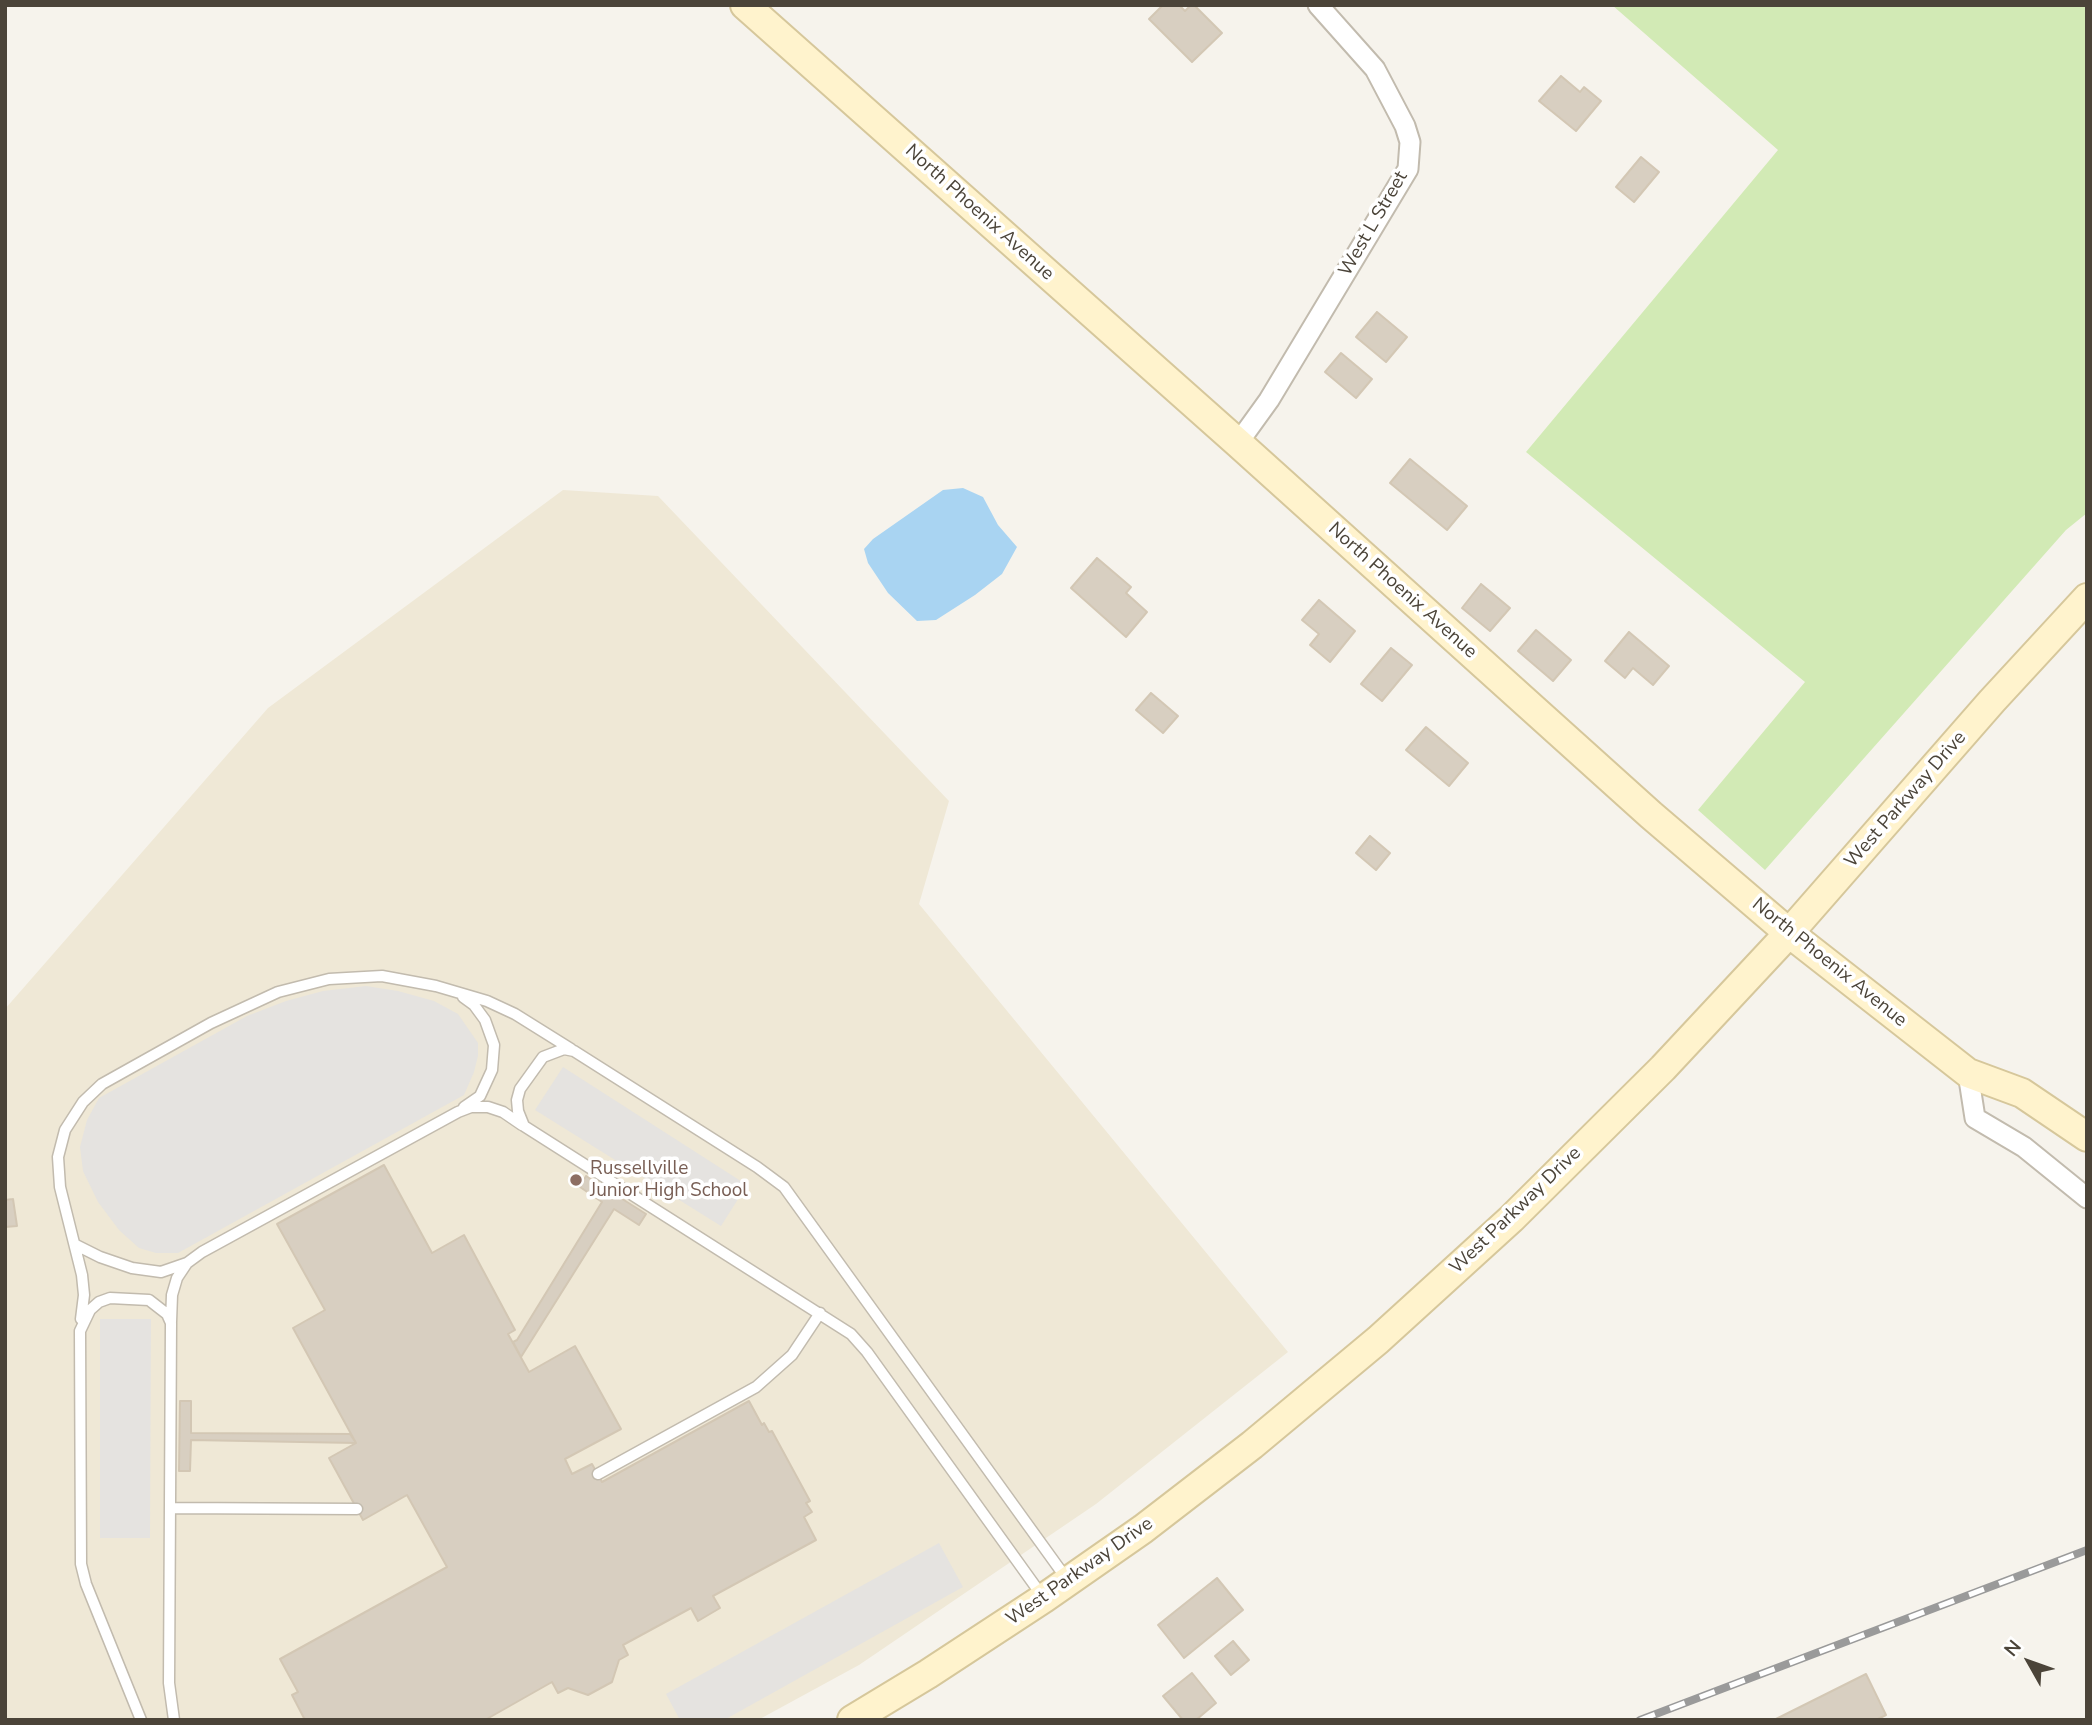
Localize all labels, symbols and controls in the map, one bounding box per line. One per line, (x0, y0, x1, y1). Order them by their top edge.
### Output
street label: North Phoenix Avenue (900, 140, 1058, 286)
street label: West L Street (1335, 167, 1413, 281)
street label: North Phoenix Avenue (1323, 518, 1481, 664)
street label: West Parkway Drive (1840, 727, 1972, 873)
street label: North Phoenix Avenue (1747, 894, 1911, 1032)
street label: West Parkway Drive (1446, 1143, 1586, 1279)
place label: Russellville Junior High School (590, 1158, 748, 1202)
marker: Russellville Junior High School (568, 1172, 584, 1188)
street label: West Parkway Drive (1002, 1513, 1158, 1631)
north arrow (1994, 1627, 2064, 1697)
text: N (1998, 1635, 2027, 1662)

